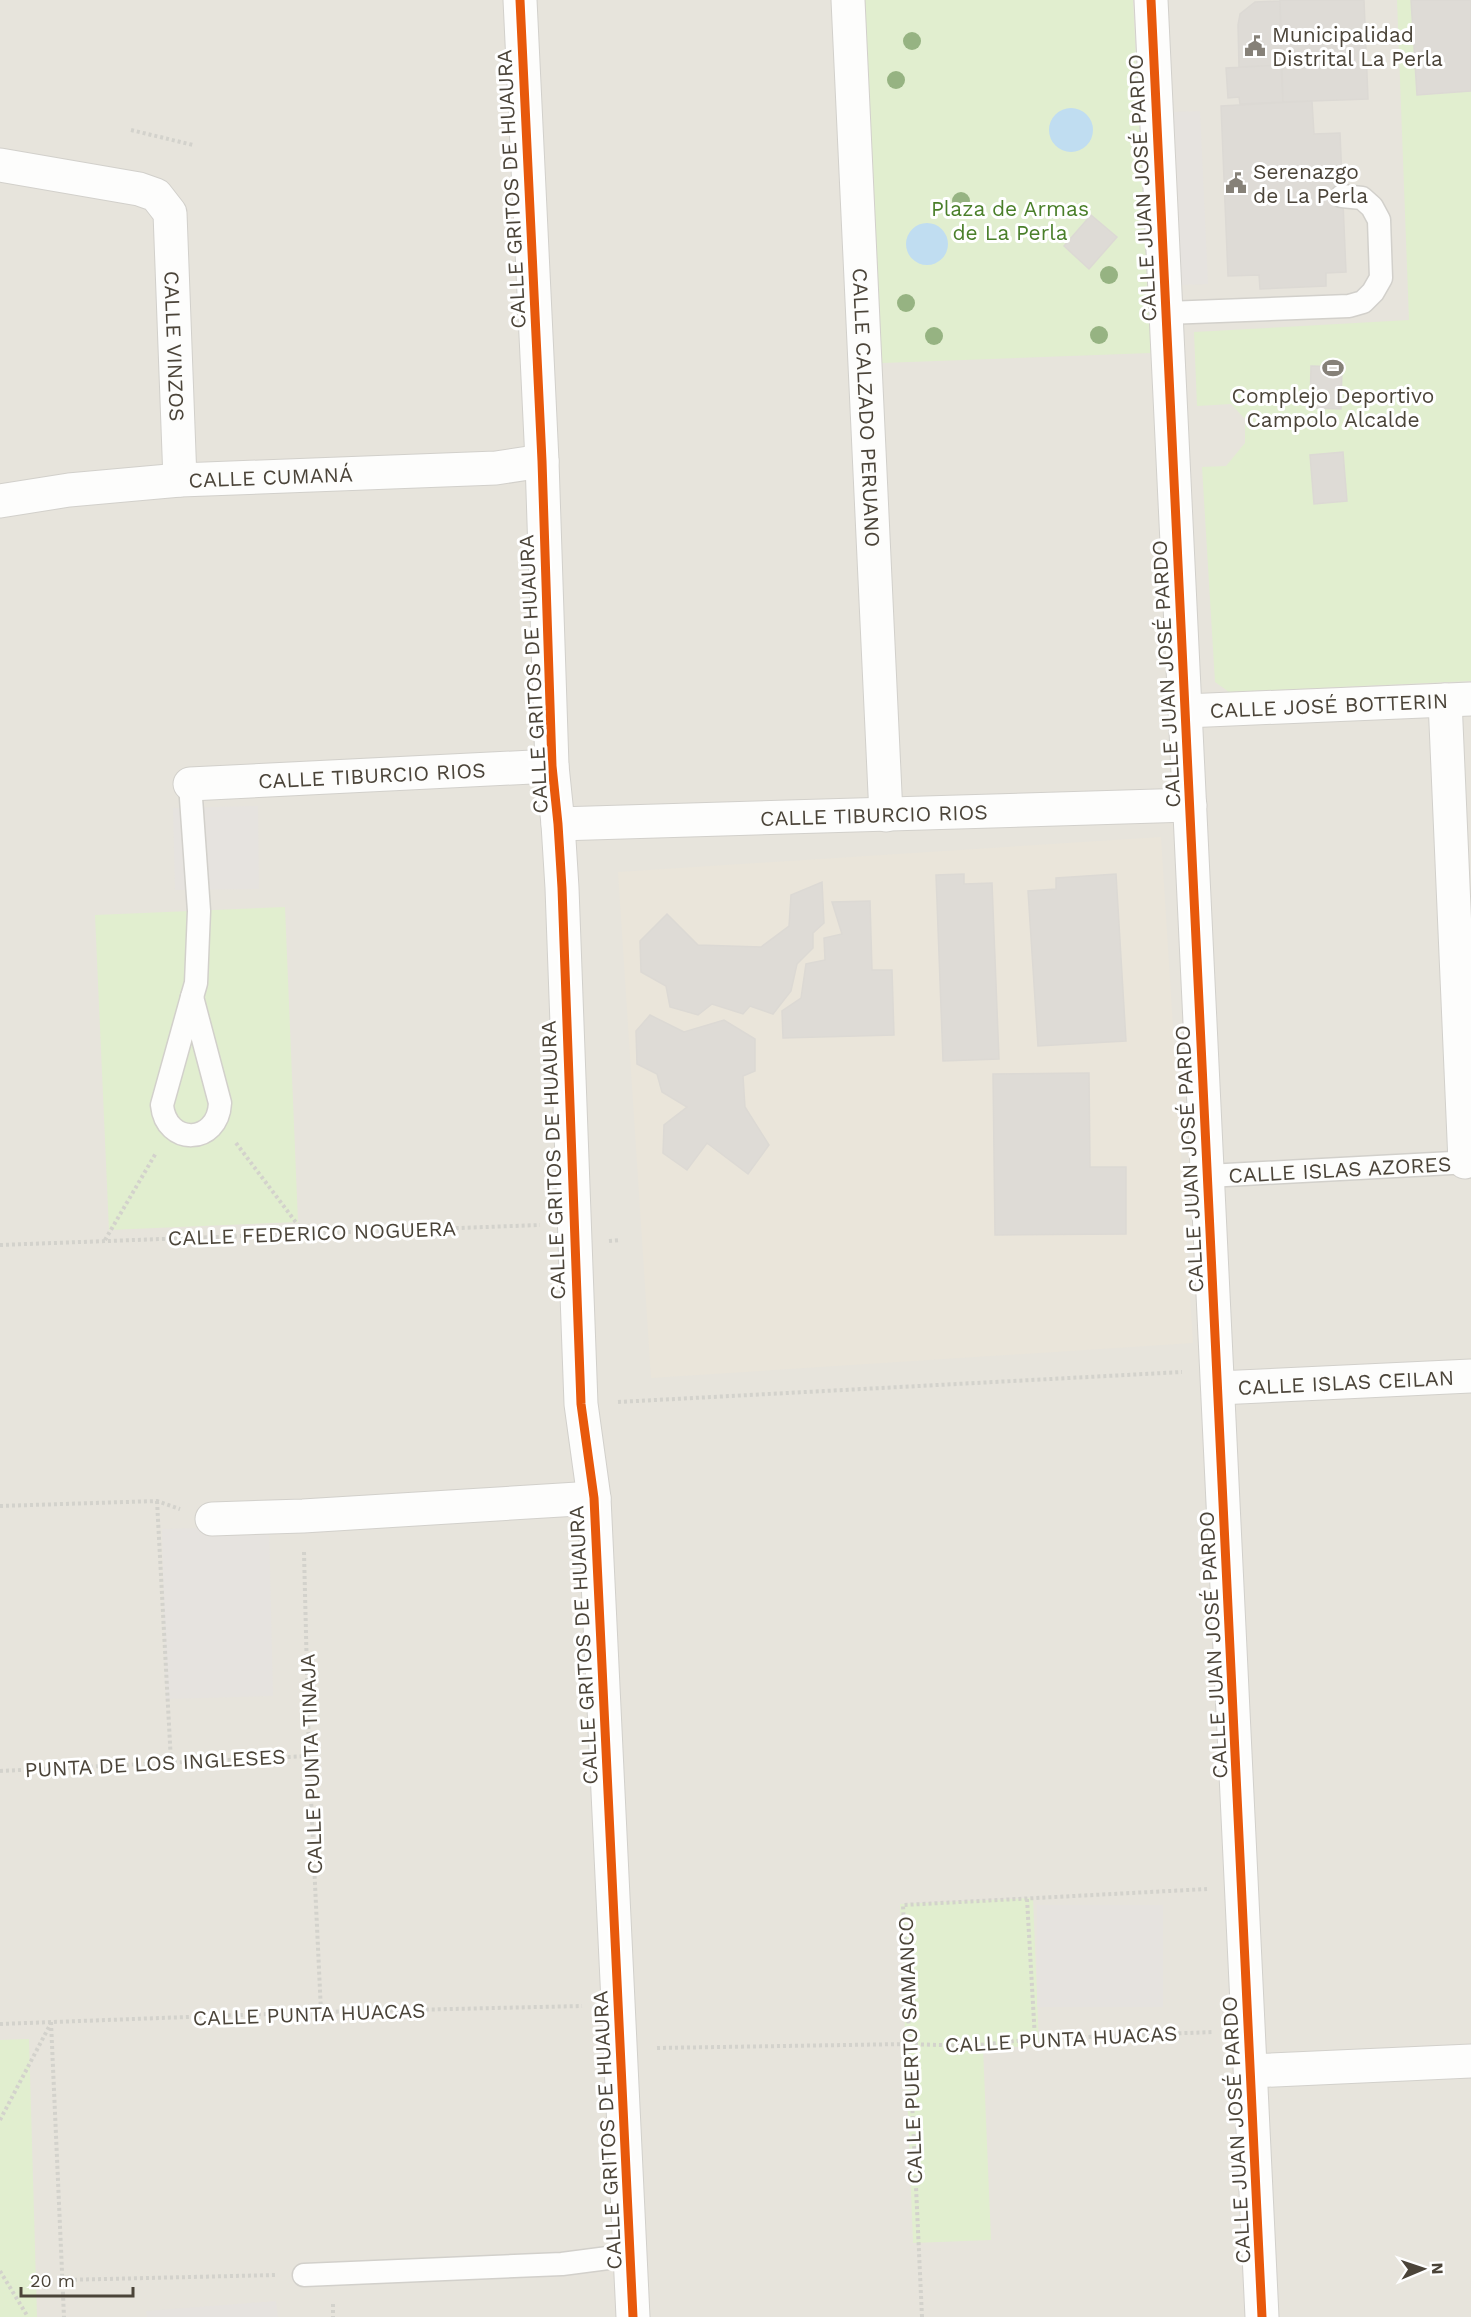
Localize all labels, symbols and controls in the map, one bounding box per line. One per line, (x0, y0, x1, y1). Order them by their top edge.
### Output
place label: Municipalidad Distrital La Perla (1272, 22, 1443, 71)
public building icon: Municipalidad Distrital La Perla (1243, 34, 1267, 58)
street label: CALLE GRITOS DE HUAURA (491, 49, 531, 329)
street label: CALLE JUAN JOSÉ PARDO (1123, 54, 1161, 322)
place label: Serenazgo de La Perla (1253, 159, 1368, 208)
public building icon: Serenazgo de La Perla (1224, 171, 1248, 195)
park label: Plaza de Armas de La Perla (931, 196, 1089, 245)
street label: CALLE CALZADO PERUANO (848, 267, 886, 548)
street label: CALLE VINZOS (160, 270, 190, 422)
sports icon: Complejo Deportivo Campolo Alcalde (1321, 356, 1345, 380)
place label: Complejo Deportivo Campolo Alcalde (1232, 383, 1434, 432)
street label: CALLE CUMANÁ (188, 461, 353, 492)
street label: CALLE GRITOS DE HUAURA (513, 534, 553, 814)
street label: CALLE JUAN JOSÉ PARDO (1147, 540, 1185, 808)
street label: CALLE JOSÉ BOTTERIN (1209, 687, 1449, 722)
street label: CALLE TIBURCIO RIOS (257, 757, 486, 793)
street label: CALLE TIBURCIO RIOS (760, 799, 988, 830)
street label: CALLE GRITOS DE HUAURA (536, 1020, 570, 1300)
street label: CALLE JUAN JOSÉ PARDO (1170, 1025, 1208, 1293)
street label: CALLE ISLAS AZORES (1228, 1151, 1452, 1187)
street label: CALLE FEDERICO NOGUERA (167, 1215, 457, 1251)
street label: CALLE ISLAS CEILAN (1237, 1364, 1455, 1400)
street label: CALLE GRITOS DE HUAURA (563, 1505, 603, 1785)
street label: CALLE JUAN JOSÉ PARDO (1194, 1511, 1232, 1779)
street label: CALLE PUNTA TINAJA (295, 1653, 327, 1875)
street label: PUNTA DE LOS INGLESES (24, 1744, 286, 1782)
street label: CALLE PUERTO SAMANCO (893, 1916, 927, 2184)
street label: CALLE GRITOS DE HUAURA (587, 1990, 627, 2270)
street label: CALLE JUAN JOSÉ PARDO (1217, 1996, 1255, 2264)
street label: CALLE PUNTA HUACAS (192, 1997, 426, 2031)
street label: CALLE PUNTA HUACAS (944, 2020, 1178, 2058)
north arrow (1393, 2239, 1453, 2299)
scale bar (21, 2260, 134, 2298)
text: N (1428, 2262, 1447, 2275)
text: 20 m (30, 2270, 75, 2291)

